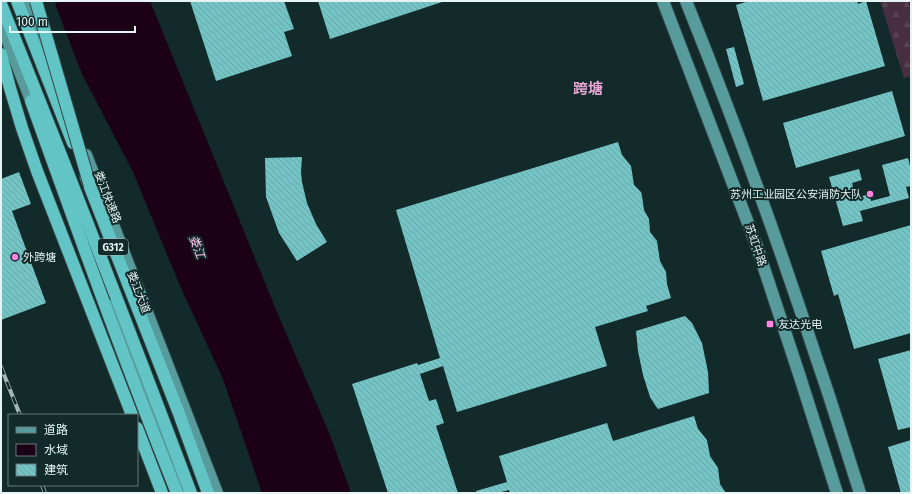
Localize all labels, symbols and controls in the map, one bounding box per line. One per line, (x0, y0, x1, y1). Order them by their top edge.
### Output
scale bar (10, 8, 135, 34)
text: 100 m (16, 15, 48, 29)
district label: 跨塘 (573, 80, 603, 98)
street label: 娄江快速路 (92, 169, 123, 225)
place label: 苏州工业园区公安消防大队 (730, 188, 862, 201)
marker: 苏州工业园区公安消防大队 (865, 189, 875, 199)
street label: 苏虹中路 (742, 222, 769, 268)
water label: 娄江 (186, 233, 208, 263)
road number: G312 (98, 239, 128, 255)
place label: 外跨塘 (23, 251, 56, 264)
marker: 外跨塘 (10, 252, 20, 262)
street label: 娄江大道 (125, 269, 152, 315)
place label: 友达光电 (778, 318, 822, 331)
marker: 友达光电 (765, 319, 775, 329)
legend (8, 414, 138, 486)
text: 道路 (44, 423, 68, 437)
text: 水域 (44, 443, 68, 457)
text: 建筑 (44, 463, 68, 477)

